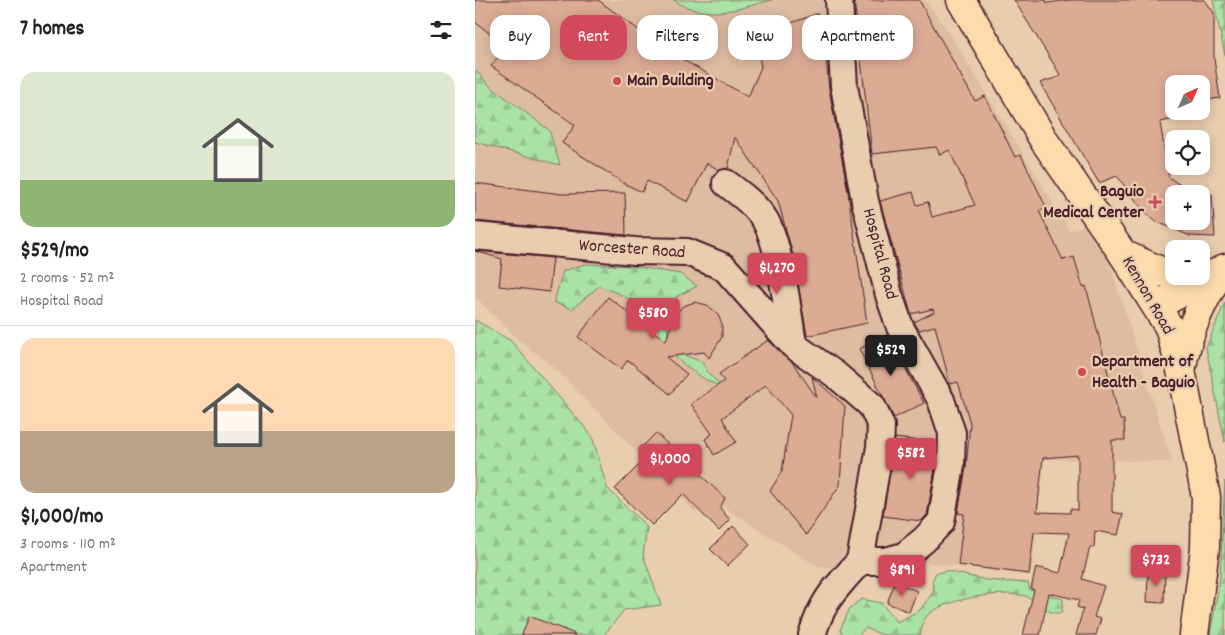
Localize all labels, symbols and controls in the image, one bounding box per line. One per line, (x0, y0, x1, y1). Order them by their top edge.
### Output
text: 7 homes (20, 15, 84, 45)
chip: Buy (490, 15, 550, 60)
chip: Rent (560, 15, 627, 60)
chip: Filters (637, 15, 718, 60)
chip: New (728, 15, 792, 60)
chip: Apartment (802, 15, 913, 60)
icon: filters (427, 16, 455, 44)
place label: Main Building (627, 69, 714, 94)
marker: Main Building (611, 75, 623, 87)
north arrow (1165, 75, 1210, 120)
map controls (1165, 75, 1210, 285)
icon: home (193, 105, 283, 195)
button: locate (1165, 130, 1210, 175)
place label: Baguio Medical Center (1043, 180, 1144, 226)
button: + (1165, 185, 1210, 230)
marker: Baguio Medical Center (1148, 195, 1162, 209)
street label: Hospital Road (855, 206, 903, 302)
street label: Worcester Road (578, 234, 686, 266)
text: $529/mo (20, 237, 89, 267)
button: − (1165, 240, 1210, 285)
pin: $1,270 (736, 252, 818, 295)
street label: Kennon Road (1114, 252, 1180, 340)
text: $1,270 (759, 257, 795, 280)
text: 2 rooms · 52 m² (20, 267, 114, 290)
text: Hospital Road (20, 290, 103, 313)
pin: $580 (623, 298, 683, 340)
text: $580 (638, 302, 668, 325)
pin: $529 (861, 334, 921, 377)
text: $529 (876, 339, 906, 362)
place label: Department of Health - Baguio (1092, 350, 1195, 396)
marker: Department of Health - Baguio (1076, 366, 1088, 378)
icon: home (193, 370, 283, 460)
pin: $582 (881, 438, 941, 480)
text: $582 (897, 442, 925, 465)
pin: $1,000 (629, 444, 711, 486)
text: $1,000 (650, 448, 690, 471)
text: $1,000/mo (20, 503, 103, 533)
text: 3 rooms · 110 m² (20, 533, 116, 556)
pin: $732 (1126, 544, 1186, 587)
text: $732 (1142, 549, 1170, 572)
pin: $891 (872, 554, 932, 597)
text: Apartment (20, 556, 87, 579)
text: $891 (889, 559, 915, 582)

